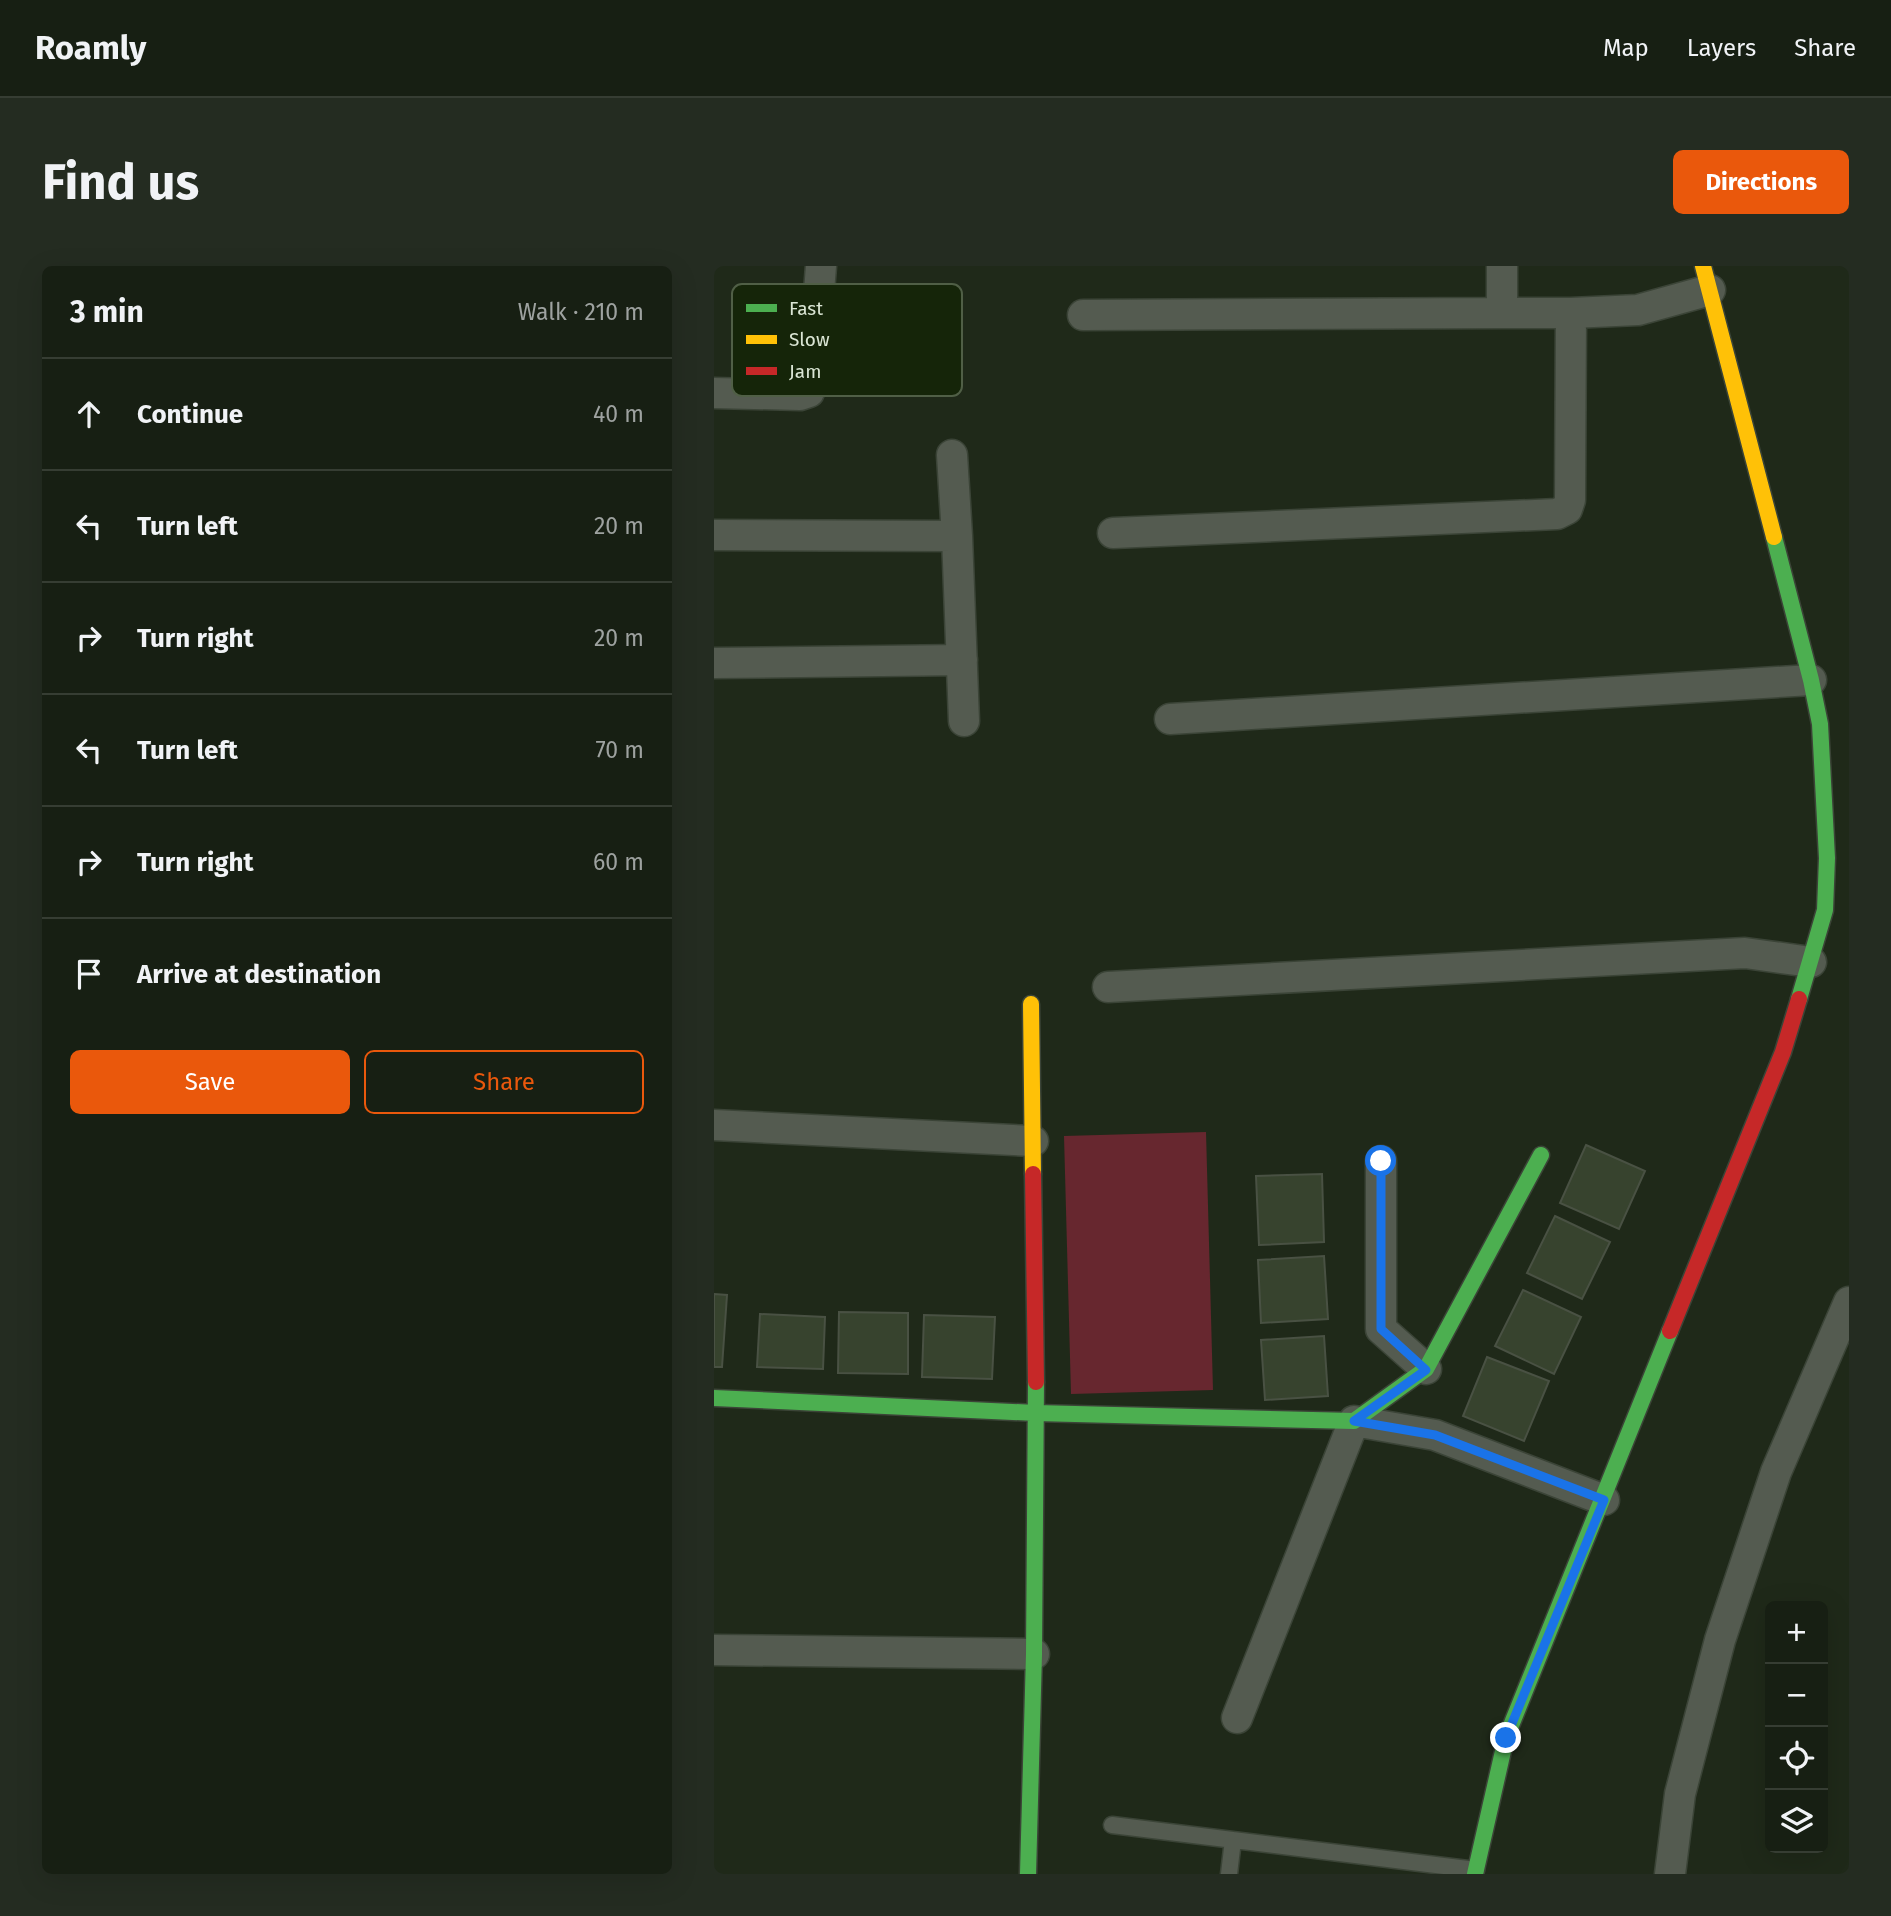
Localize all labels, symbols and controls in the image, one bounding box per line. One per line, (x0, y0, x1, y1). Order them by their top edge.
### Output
text: Roamly (35, 28, 146, 68)
text: Map (1603, 34, 1649, 62)
text: Layers (1687, 34, 1756, 62)
text: Share (1794, 34, 1856, 62)
button: Directions (1673, 150, 1849, 214)
text: Find us (42, 153, 199, 212)
legend (732, 284, 962, 396)
text: 3 min (70, 294, 144, 330)
text: Fast (789, 297, 823, 320)
text: Walk · 210 m (518, 298, 644, 326)
text: Slow (789, 328, 830, 351)
text: Jam (789, 360, 821, 383)
icon: ahead (70, 395, 108, 433)
text: Continue (137, 399, 243, 430)
text: 40 m (593, 400, 644, 428)
icon: left (70, 507, 108, 545)
text: Turn left (137, 511, 238, 542)
text: 20 m (594, 512, 644, 540)
icon: right (70, 619, 108, 657)
text: Turn right (137, 623, 254, 654)
text: 20 m (594, 624, 644, 652)
icon: left (70, 731, 108, 769)
text: Turn left (137, 735, 238, 766)
text: 70 m (595, 736, 644, 764)
icon: right (70, 843, 108, 881)
text: Turn right (137, 847, 254, 878)
text: 60 m (593, 848, 644, 876)
icon: arrive (70, 955, 108, 993)
text: Arrive at destination (137, 959, 381, 990)
button: Save (70, 1050, 350, 1114)
button: Share (364, 1050, 644, 1114)
route start (1365, 1145, 1396, 1176)
map controls (1765, 1601, 1828, 1853)
button: + (1765, 1601, 1828, 1664)
button: − (1765, 1664, 1828, 1727)
route end (1490, 1722, 1521, 1753)
button: locate (1765, 1727, 1828, 1790)
button: layers (1765, 1790, 1828, 1853)

